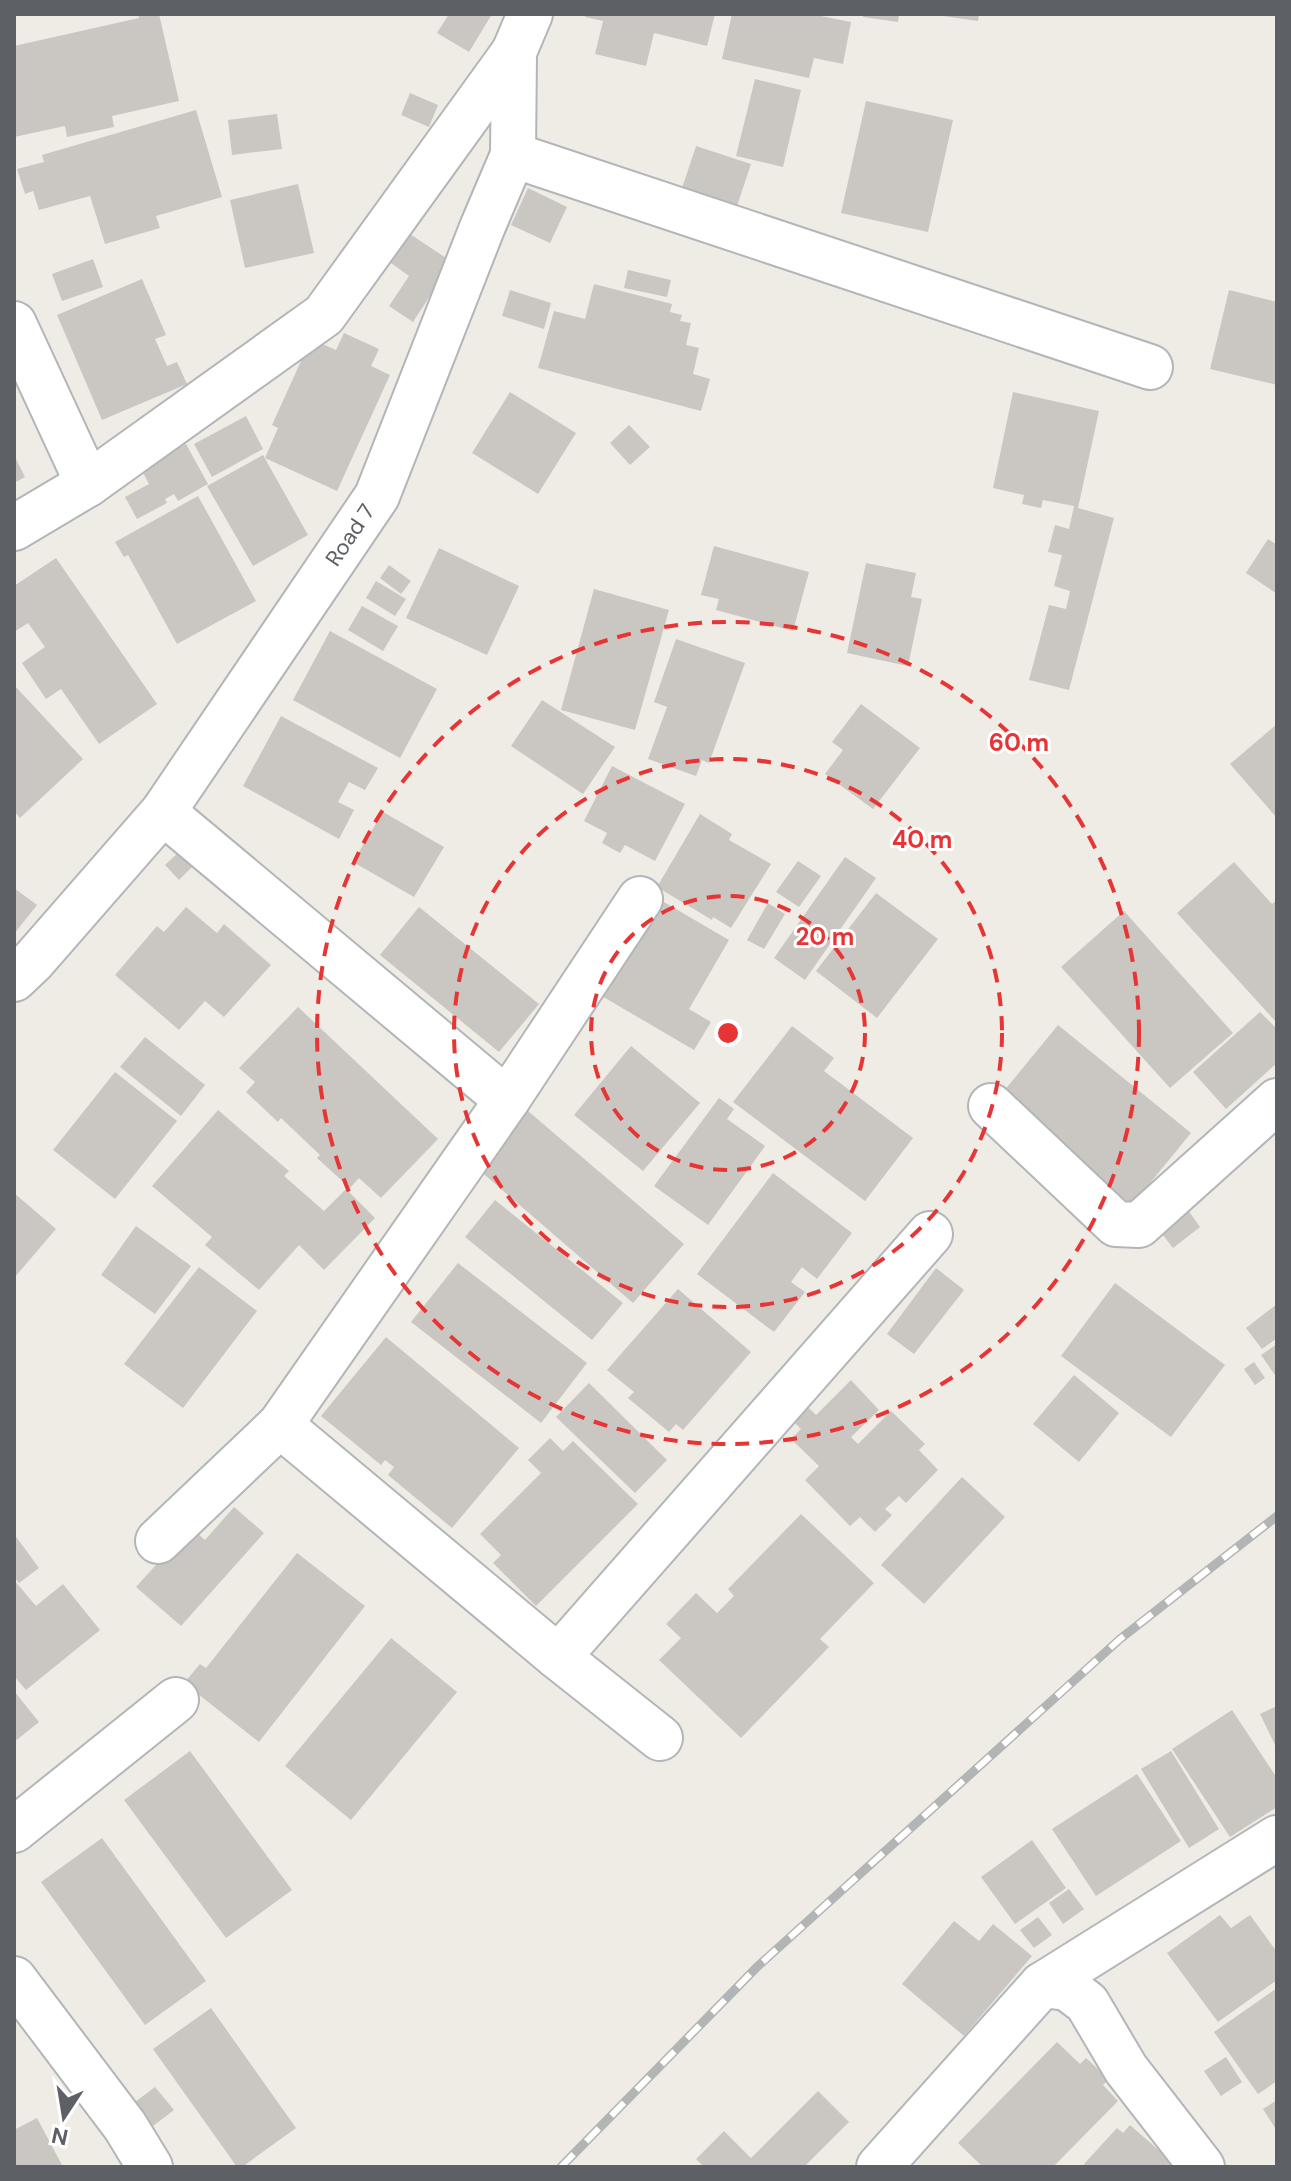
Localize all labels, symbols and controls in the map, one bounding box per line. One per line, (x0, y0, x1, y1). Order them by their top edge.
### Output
street label: Road 7 (319, 498, 381, 572)
text: 60 m (989, 727, 1049, 758)
text: 40 m (892, 824, 952, 855)
text: 20 m (796, 921, 854, 952)
centre of rings (714, 1019, 742, 1047)
north arrow (24, 2077, 104, 2157)
text: N (49, 2120, 71, 2152)

